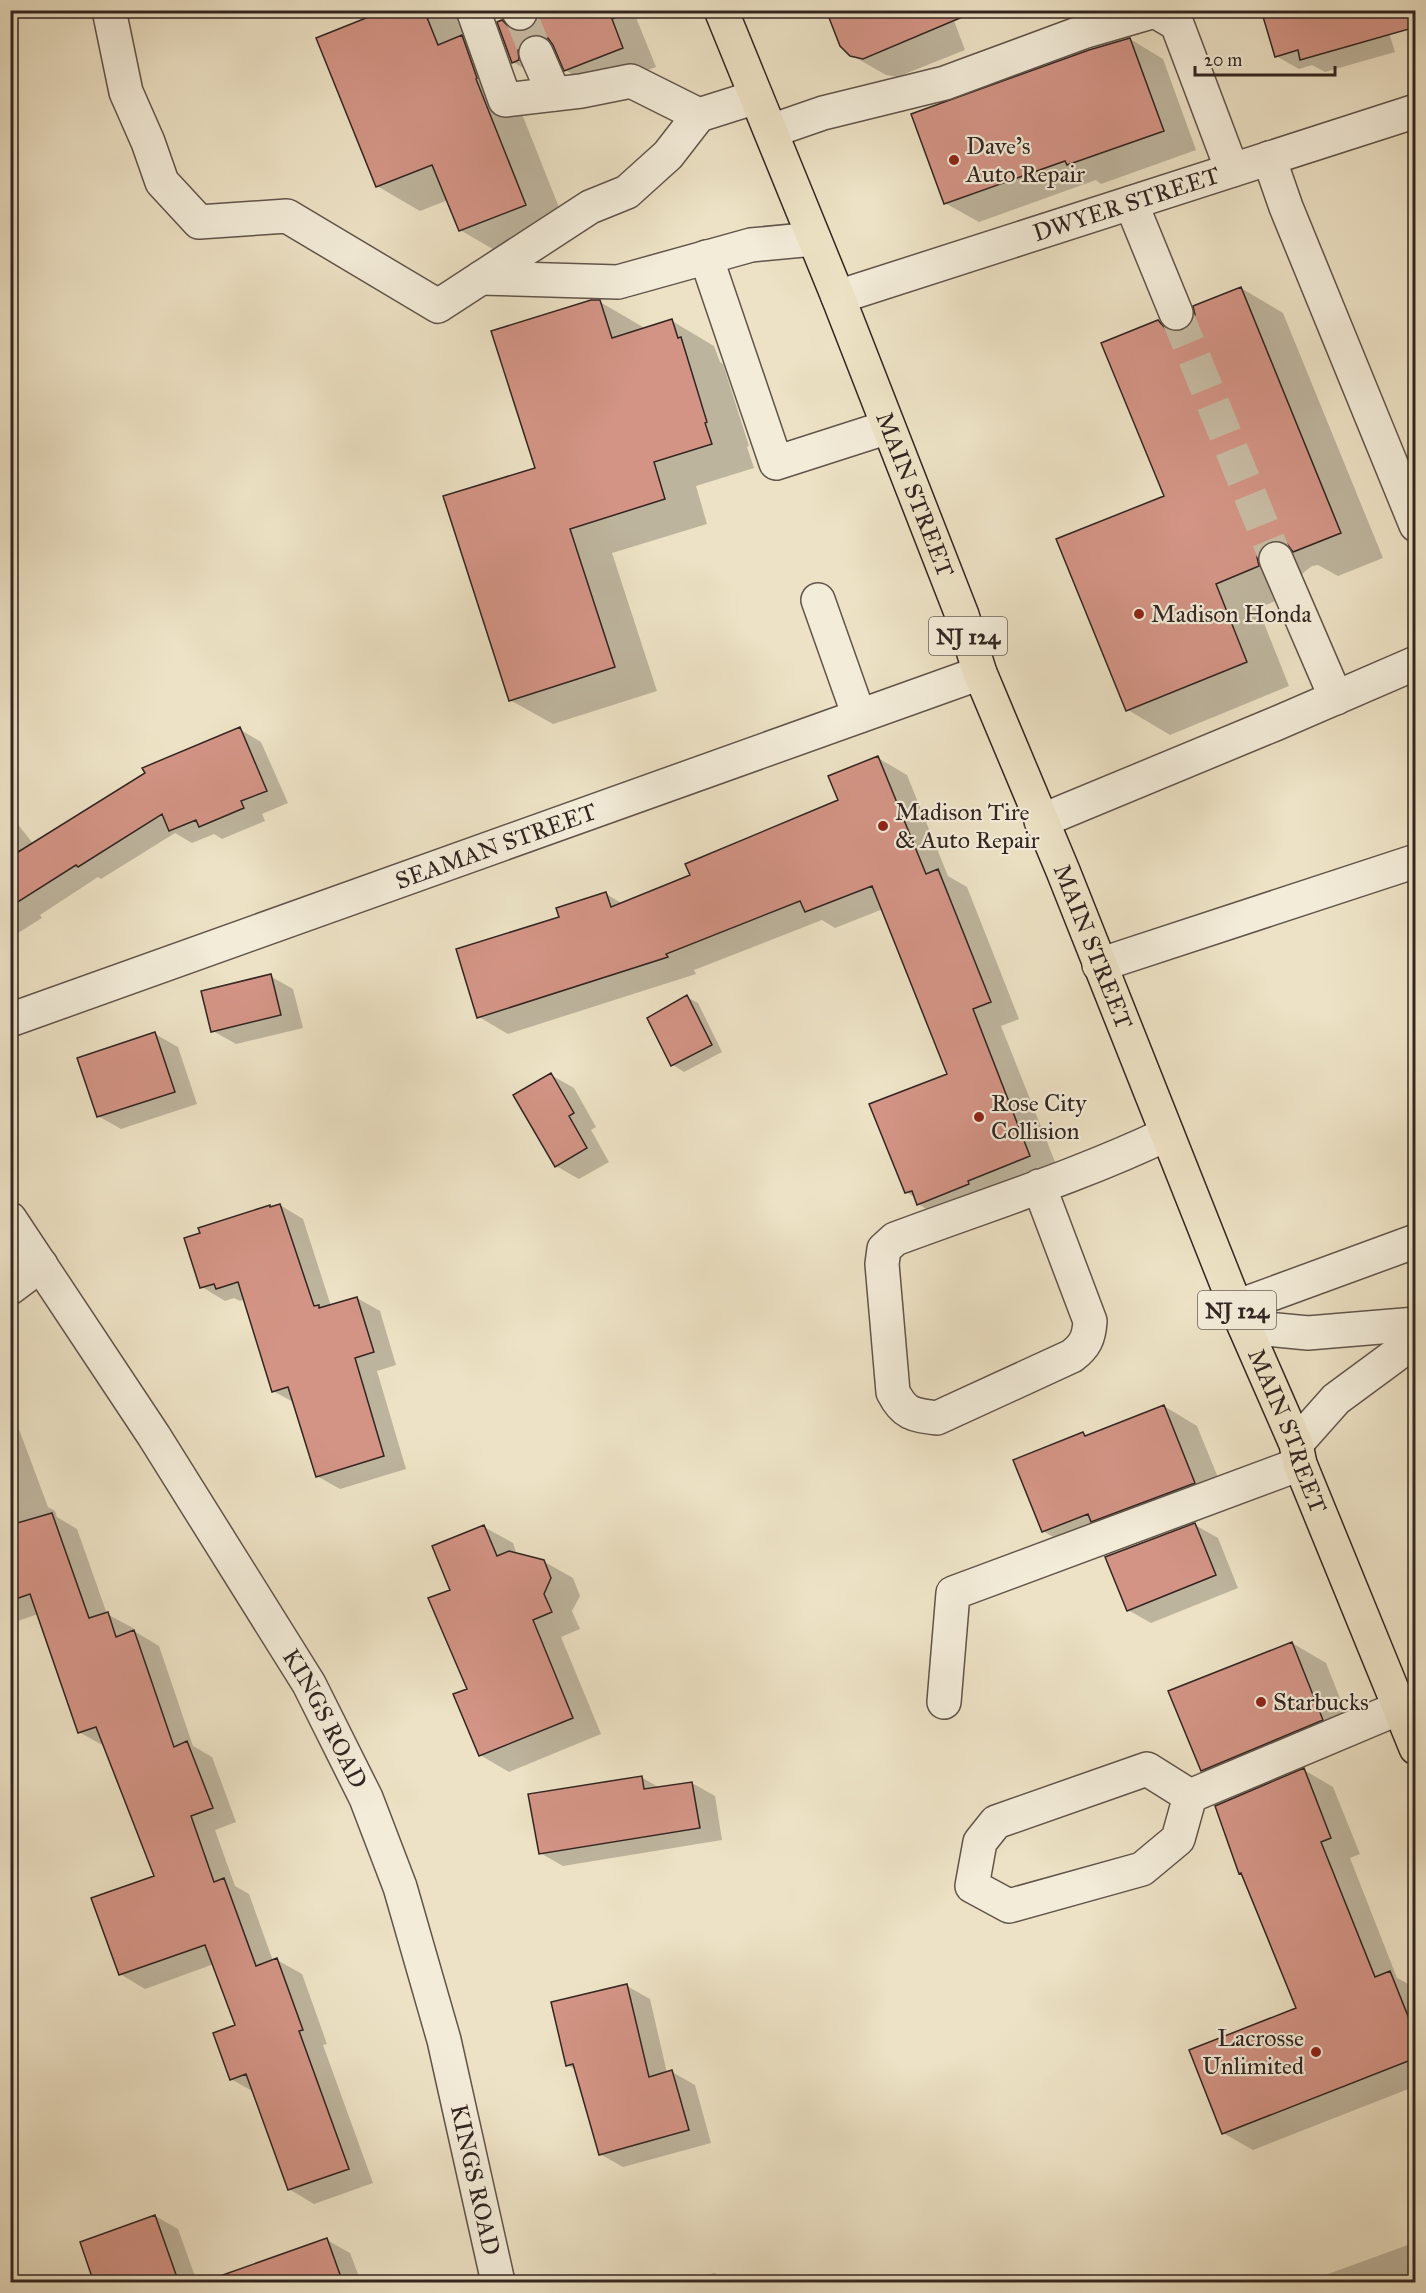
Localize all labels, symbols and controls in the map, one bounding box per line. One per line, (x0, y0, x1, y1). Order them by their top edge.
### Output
scale bar (1195, 39, 1334, 77)
text: 20 m (1204, 49, 1242, 71)
place label: Dave's Auto Repair (965, 131, 1085, 189)
marker: Dave's Auto Repair (947, 153, 961, 167)
street label: DWYER STREET (1029, 160, 1224, 248)
street label: MAIN STREET (869, 408, 961, 581)
place label: Madison Honda (1151, 599, 1312, 629)
marker: Madison Honda (1132, 607, 1146, 621)
road number: NJ 124 (929, 617, 1007, 655)
street label: SEAMAN STREET (391, 796, 601, 896)
place label: Madison Tire & Auto Repair (895, 797, 1040, 855)
marker: Madison Tire & Auto Repair (876, 819, 890, 833)
street label: MAIN STREET (1047, 860, 1139, 1033)
place label: Rose City Collision (991, 1088, 1087, 1146)
marker: Rose City Collision (972, 1110, 986, 1124)
road number: NJ 124 (1198, 1291, 1276, 1329)
street label: MAIN STREET (1241, 1344, 1333, 1518)
street label: KINGS ROAD (276, 1643, 374, 1793)
place label: Starbucks (1273, 1687, 1369, 1717)
marker: Starbucks (1254, 1695, 1268, 1709)
place label: Lacrosse Unlimited (1202, 2023, 1304, 2081)
marker: Lacrosse Unlimited (1309, 2045, 1323, 2059)
street label: KINGS ROAD (444, 2102, 507, 2258)

